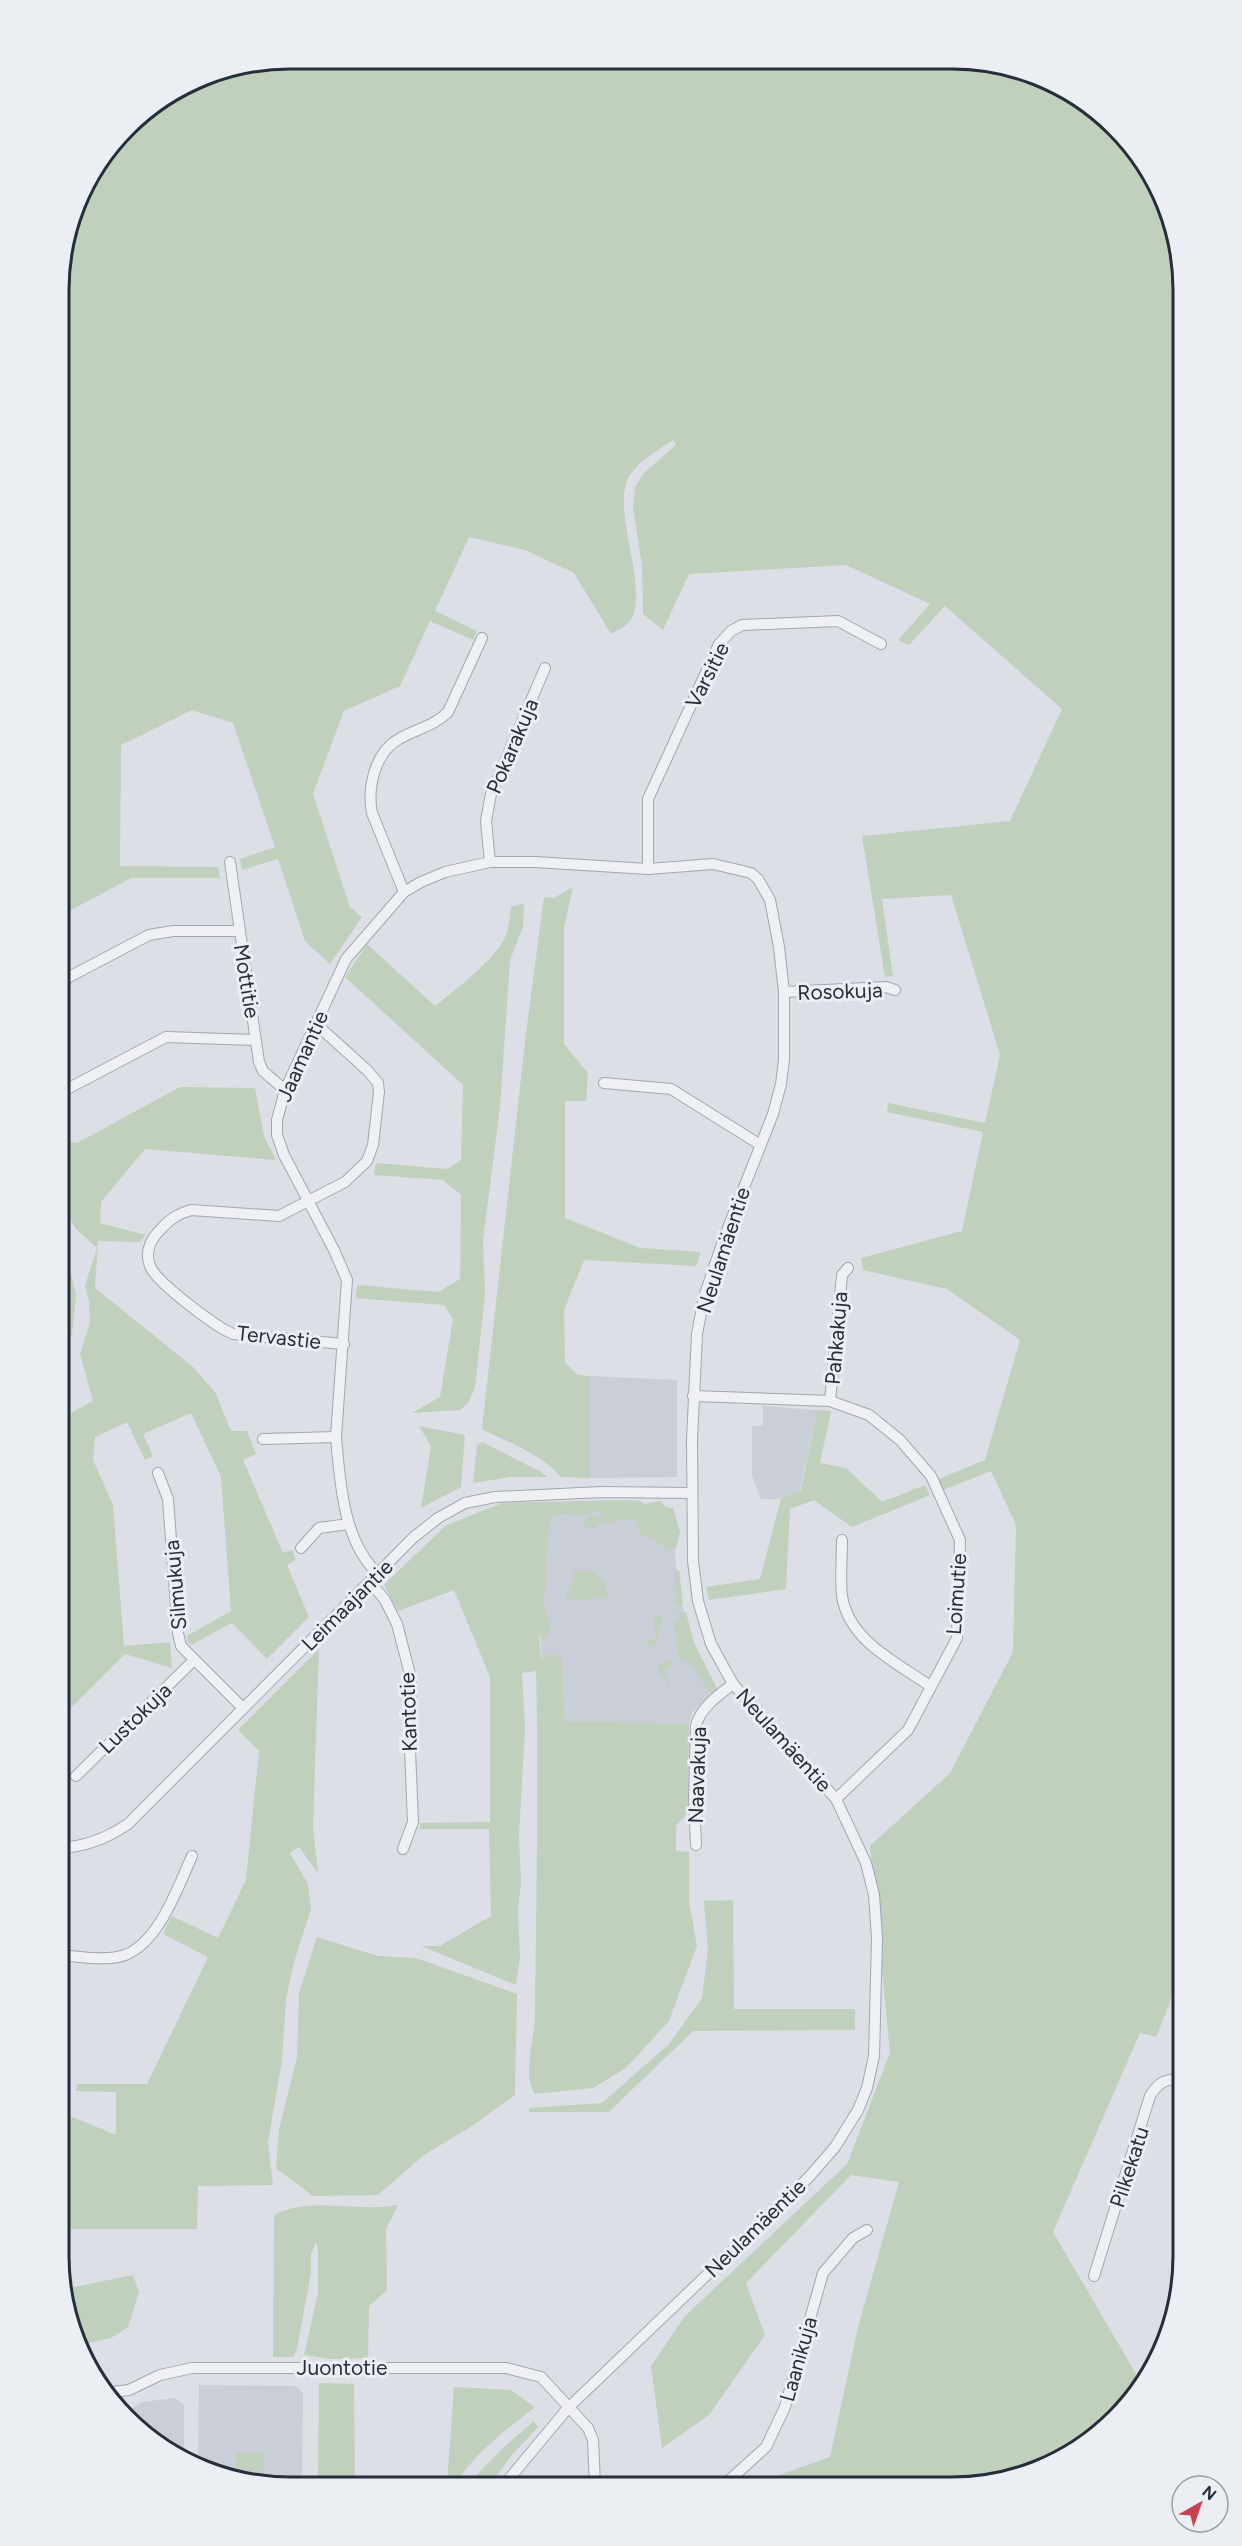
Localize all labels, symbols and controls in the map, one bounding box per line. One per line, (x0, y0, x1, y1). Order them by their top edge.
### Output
street label: Varsitie (680, 638, 734, 712)
street label: Pokarakuja (481, 695, 543, 797)
street label: Mottitie (229, 942, 265, 1020)
street label: Rosokuja (797, 977, 883, 1005)
street label: Jaamantie (271, 1007, 333, 1105)
street label: Neulamäentie (691, 1184, 755, 1316)
street label: Pahkakuja (819, 1290, 853, 1386)
street label: Tervastie (236, 1320, 322, 1354)
street label: Silmukuja (159, 1539, 191, 1631)
street label: Loimutie (941, 1552, 971, 1636)
street label: Leimaajantie (296, 1554, 398, 1656)
street label: Kantotie (394, 1672, 422, 1752)
street label: Lustokuja (94, 1677, 176, 1759)
street label: Neulamäentie (731, 1683, 837, 1797)
street label: Naavakuja (683, 1726, 711, 1824)
street label: Pilkekatu (1104, 2123, 1154, 2211)
street label: Neulamäentie (699, 2174, 811, 2282)
street label: Laanikuja (774, 2314, 822, 2404)
street label: Juontotie (297, 2355, 387, 2380)
north arrow (1170, 2474, 1230, 2534)
text: N (1198, 2482, 1220, 2504)

